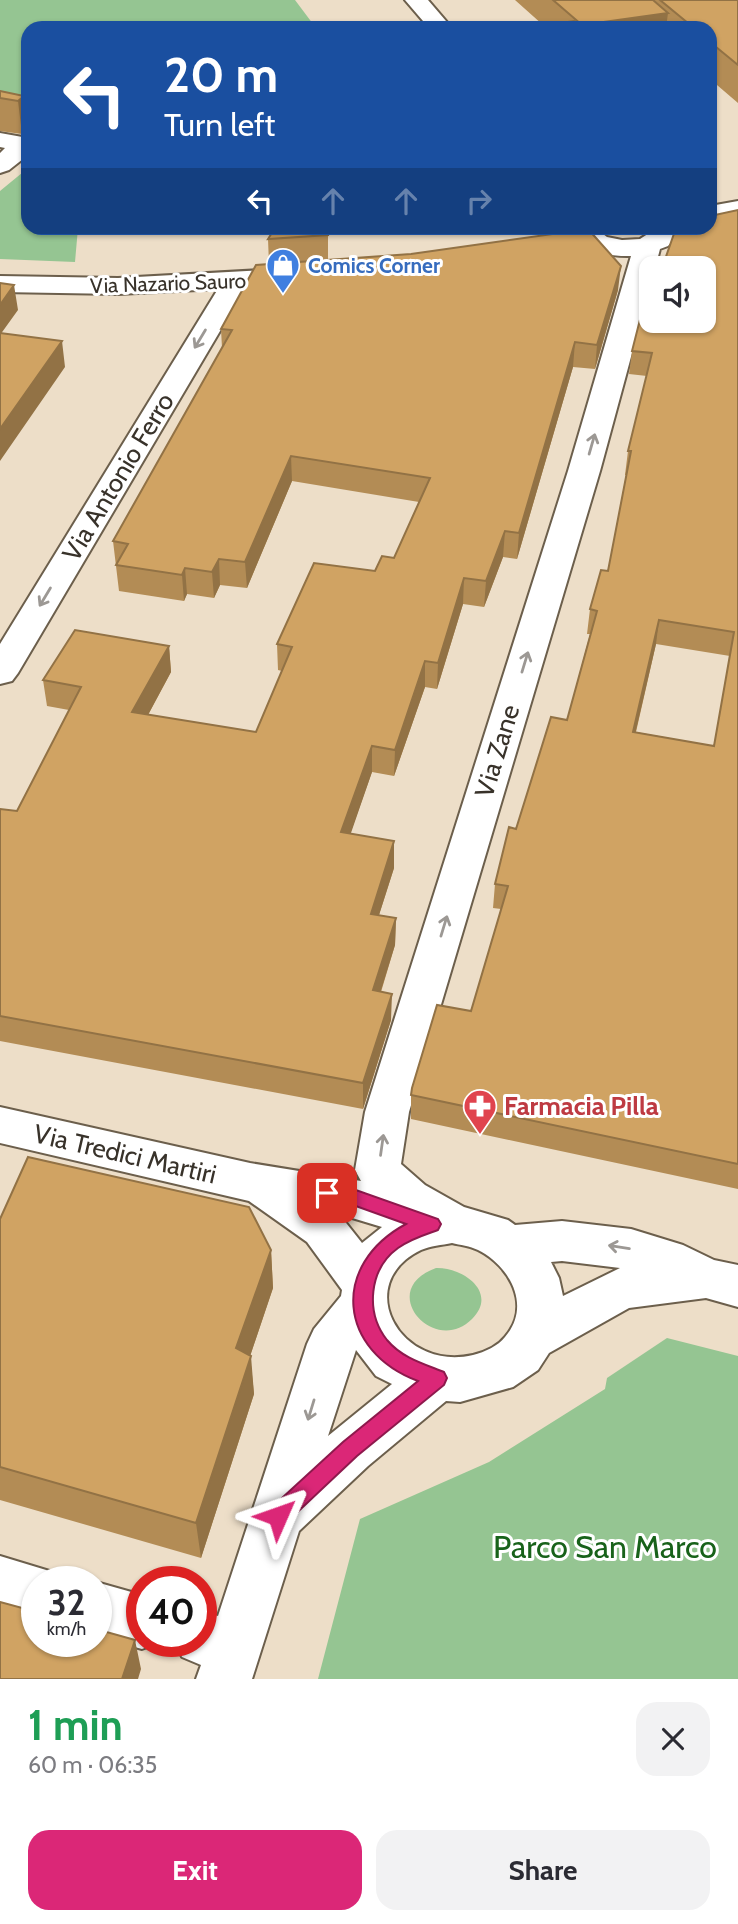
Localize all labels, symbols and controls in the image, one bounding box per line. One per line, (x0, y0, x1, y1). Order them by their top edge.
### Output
text: 20 m (164, 45, 278, 104)
icon: left (49, 49, 140, 140)
text: Turn left (164, 105, 275, 144)
icon: left (241, 182, 279, 220)
icon: ahead (314, 182, 352, 220)
icon: ahead (387, 182, 425, 220)
icon: right (460, 182, 498, 220)
shop icon: Comics Corner (264, 246, 302, 295)
place label: Comics Corner (308, 253, 440, 278)
map controls (639, 256, 716, 333)
button: sound (639, 256, 716, 333)
street label: Via Nazario Sauro (89, 268, 247, 298)
one-way arrow (193, 329, 207, 349)
street label: Via Antonio Ferro (55, 387, 181, 567)
one-way arrow (586, 434, 599, 456)
one-way arrow (38, 587, 52, 607)
one-way arrow (519, 651, 532, 673)
street label: Via Zane (468, 701, 526, 801)
one-way arrow (438, 915, 451, 937)
pharmacy icon: Farmacia Pilla (461, 1087, 499, 1136)
place label: Farmacia Pilla (504, 1090, 659, 1122)
street label: Via Tredici Martiri (31, 1117, 219, 1191)
one-way arrow (376, 1134, 389, 1157)
pin (297, 1163, 357, 1223)
icon: arrive (308, 1174, 346, 1212)
one-way arrow (608, 1240, 631, 1253)
one-way arrow (304, 1398, 316, 1420)
position arrow (241, 1479, 315, 1553)
park label: Parco San Marco (493, 1527, 717, 1566)
speed limit sign: 40 (126, 1566, 217, 1657)
text: 32 (48, 1581, 85, 1624)
text: km/h (47, 1618, 86, 1640)
text: 1 min (28, 1699, 123, 1751)
button: close (636, 1702, 710, 1776)
text: 60 m · 06:35 (28, 1751, 157, 1779)
button: Exit (28, 1830, 362, 1910)
button: Share (376, 1830, 710, 1910)

